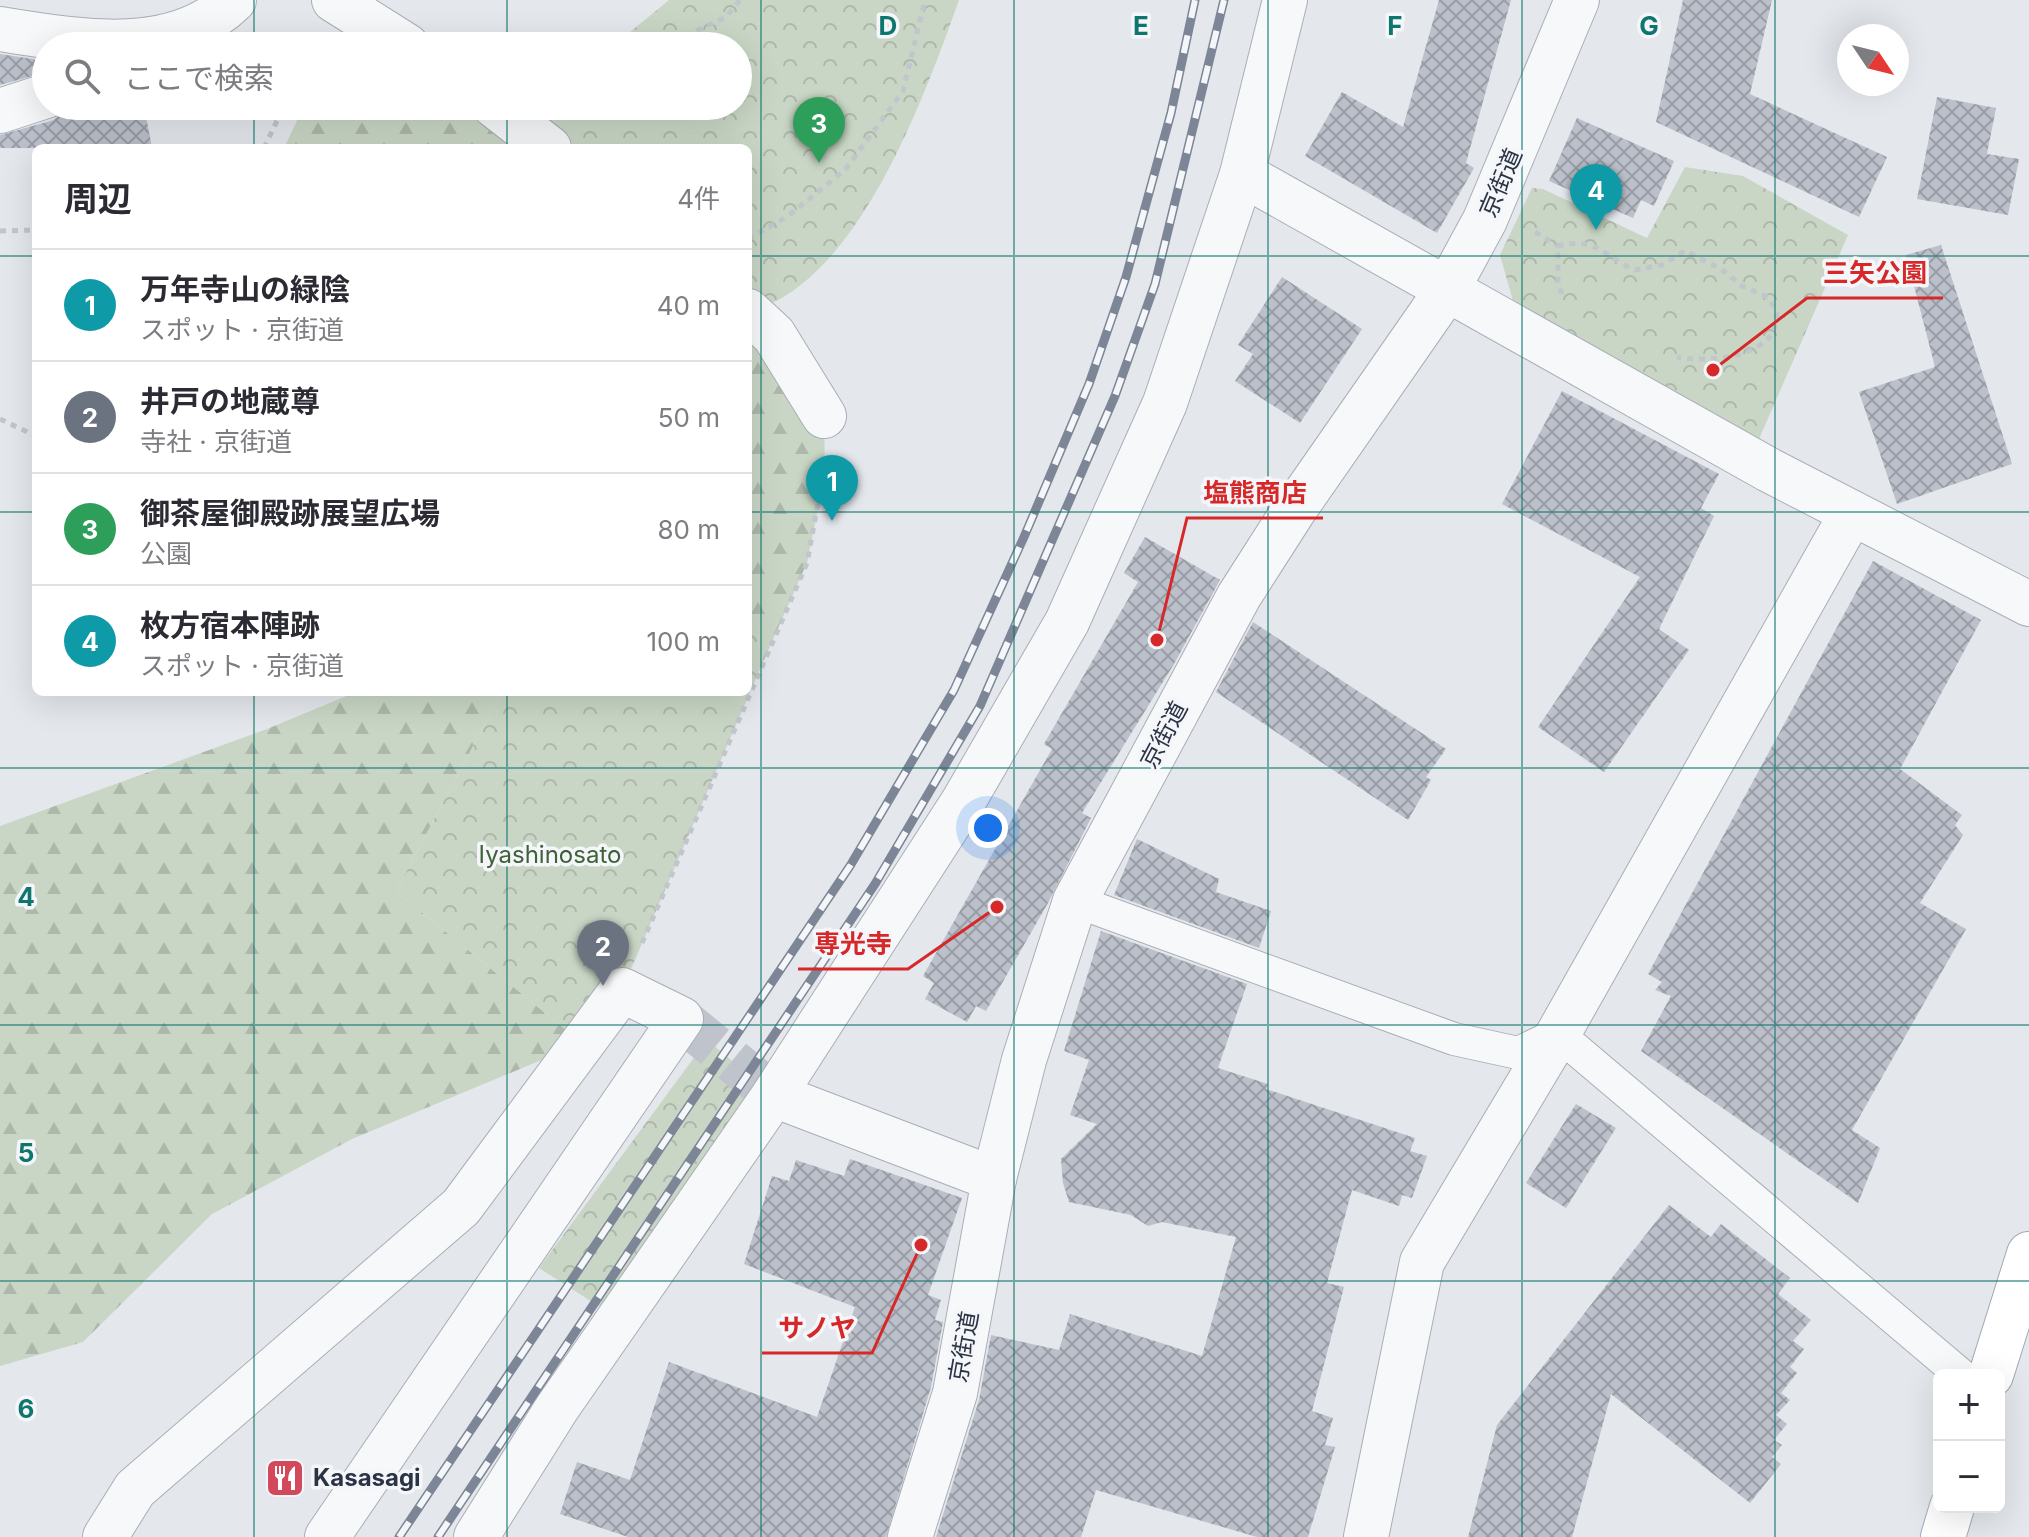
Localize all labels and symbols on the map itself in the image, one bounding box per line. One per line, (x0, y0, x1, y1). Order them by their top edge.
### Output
text: D (879, 10, 897, 41)
text: E (1133, 10, 1149, 41)
text: F (1387, 10, 1403, 41)
text: G (1639, 10, 1659, 41)
north arrow (1837, 24, 1909, 96)
pin: 3 (793, 97, 845, 163)
street label: 京街道 (1473, 144, 1528, 222)
pin: 4 (1570, 164, 1622, 230)
callout: 三矢公園 (1807, 248, 1943, 298)
text: 三矢公園 (1823, 257, 1927, 288)
pin: 1 (806, 455, 858, 521)
callout: 塩熊商店 (1187, 468, 1323, 518)
text: 塩熊商店 (1203, 477, 1307, 508)
street label: 京街道 (1134, 696, 1193, 773)
your location (968, 808, 1008, 848)
park label: Iyashinosato (479, 840, 621, 869)
text: 4 (17, 881, 35, 912)
callout: 専光寺 (798, 919, 908, 969)
pin: 2 (577, 920, 629, 986)
text: 専光寺 (814, 928, 892, 959)
text: 5 (18, 1137, 34, 1168)
callout: サノヤ (762, 1303, 872, 1353)
street label: 京街道 (943, 1309, 984, 1385)
text: サノヤ (778, 1312, 856, 1343)
text: 6 (18, 1393, 34, 1424)
restaurant icon: Kasasagi (264, 1457, 306, 1499)
place label: Kasasagi (313, 1463, 421, 1492)

